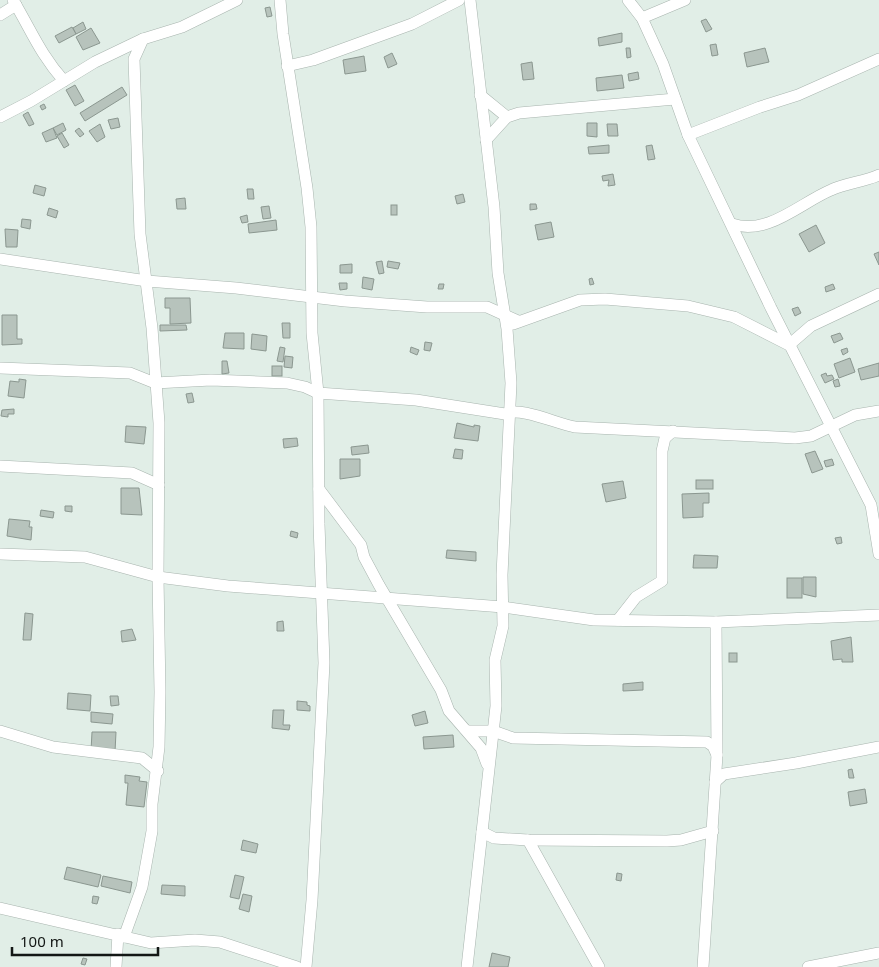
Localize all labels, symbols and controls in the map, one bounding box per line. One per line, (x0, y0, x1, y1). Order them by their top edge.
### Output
scale bar (12, 924, 159, 956)
text: 100 m (20, 931, 64, 951)

